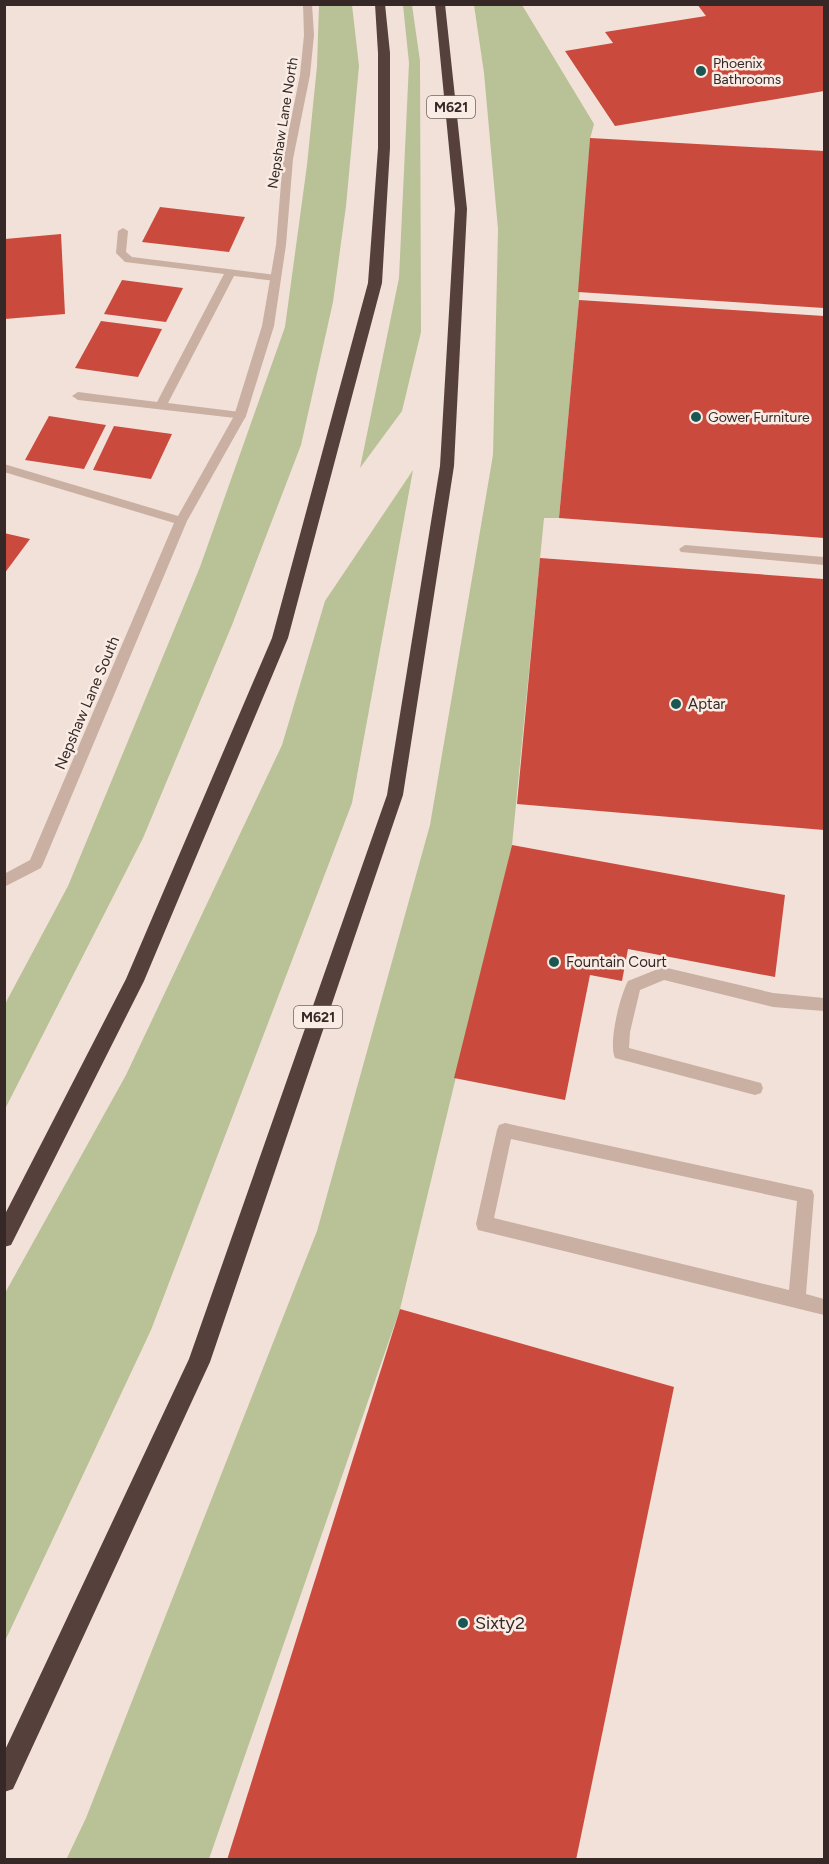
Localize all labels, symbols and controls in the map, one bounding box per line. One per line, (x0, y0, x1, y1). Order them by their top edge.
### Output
place label: Phoenix Bathrooms (713, 55, 781, 88)
street label: Nepshaw Lane North (264, 56, 302, 190)
marker: Phoenix Bathrooms (694, 64, 708, 78)
road number: M621 (427, 96, 475, 118)
place label: Gower Furniture (708, 409, 810, 426)
marker: Gower Furniture (689, 410, 703, 424)
street label: Nepshaw Lane South (51, 634, 123, 772)
place label: Aptar (688, 695, 725, 713)
marker: Aptar (669, 697, 683, 711)
place label: Fountain Court (566, 953, 667, 971)
marker: Fountain Court (547, 955, 561, 969)
road number: M621 (294, 1006, 342, 1028)
place label: Sixty2 (475, 1612, 525, 1634)
marker: Sixty2 (456, 1616, 470, 1630)

